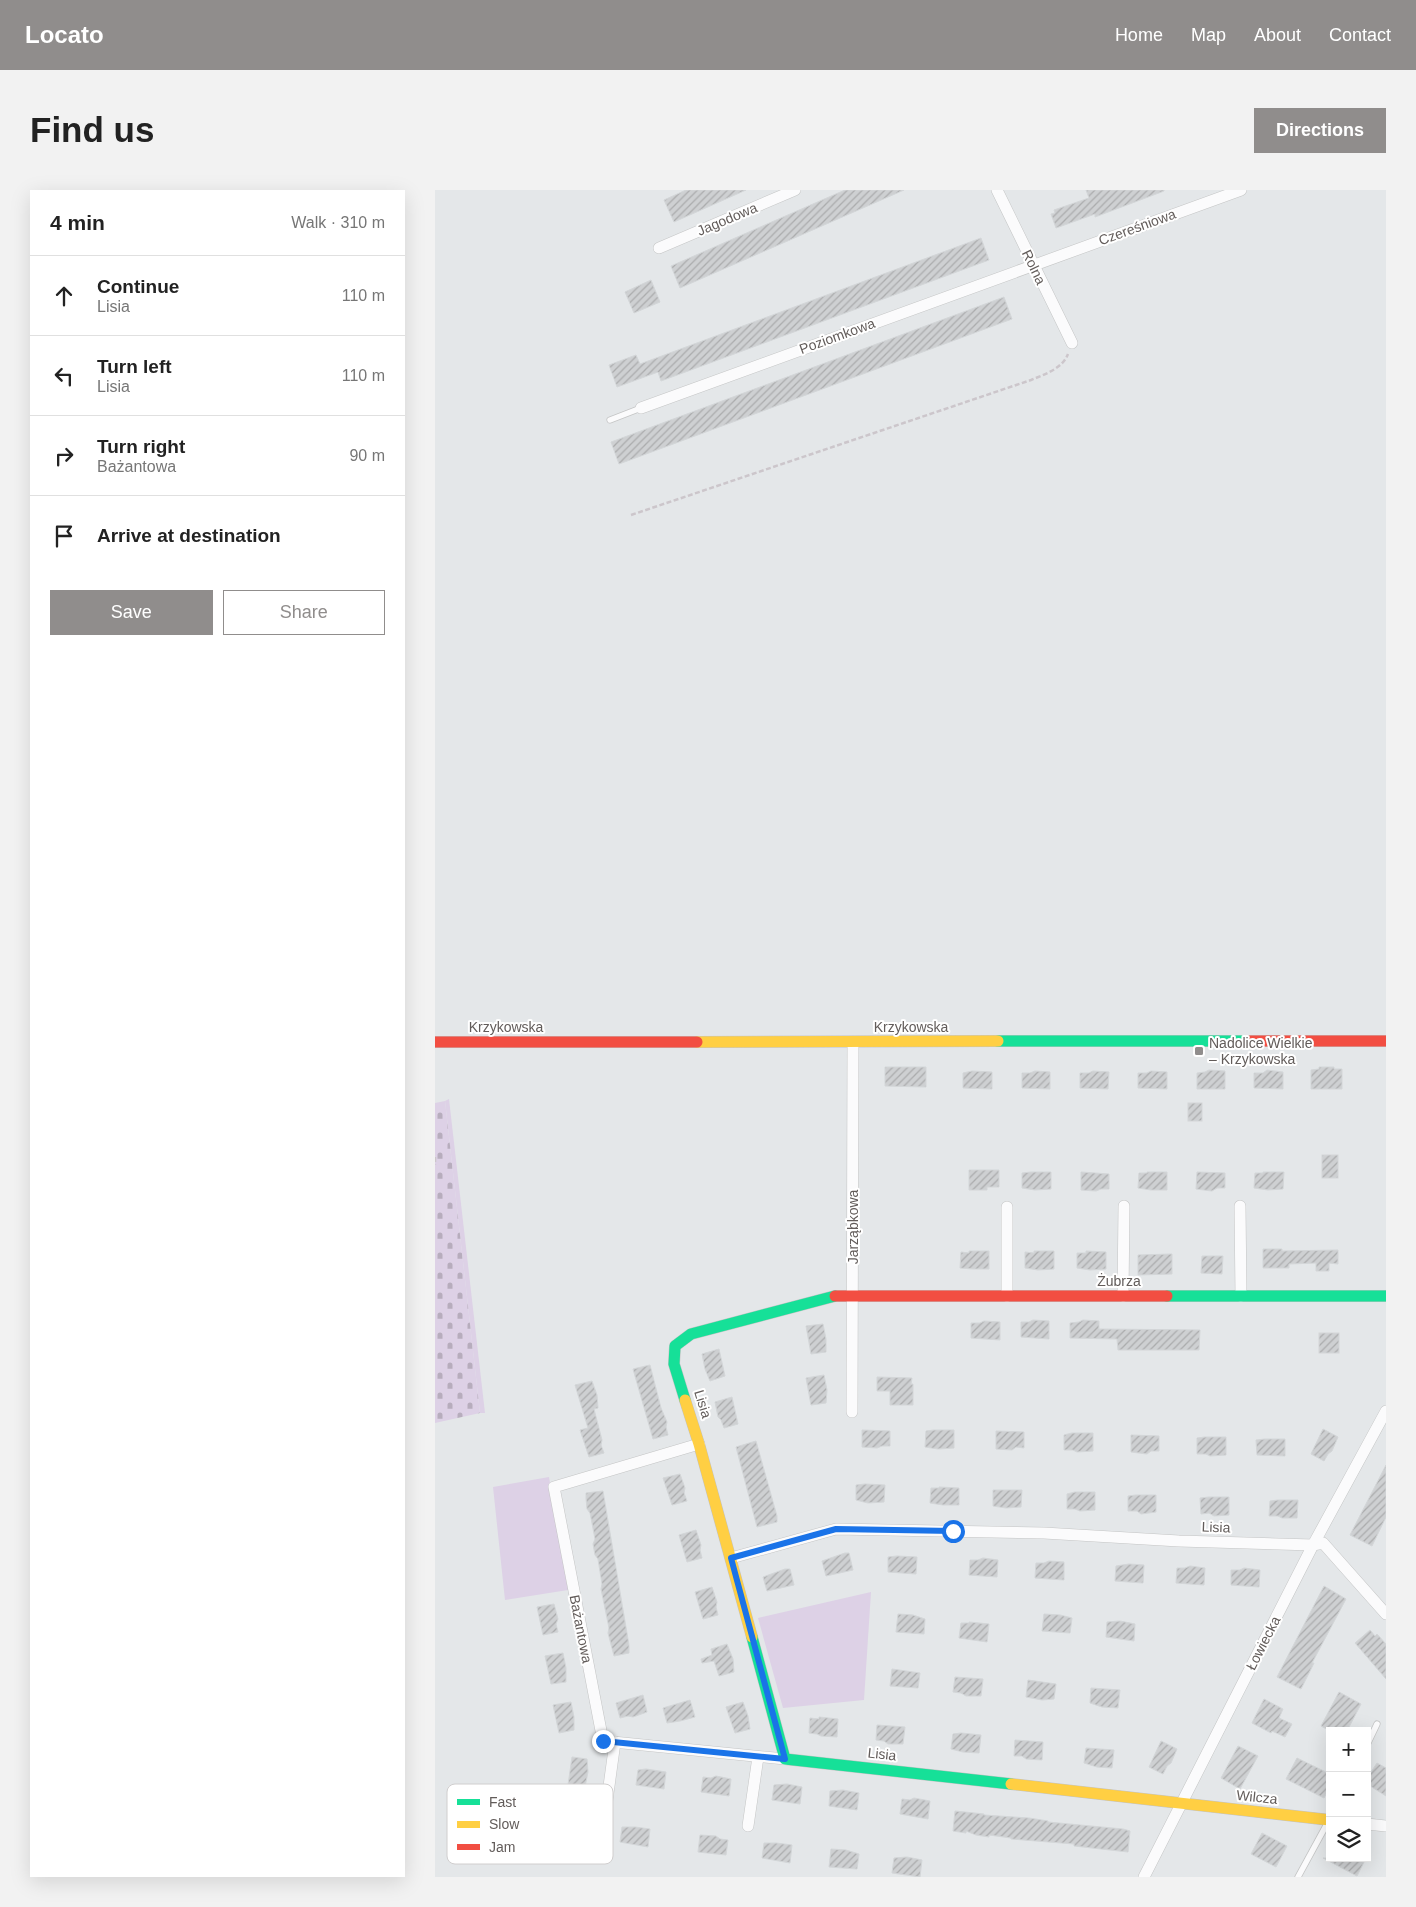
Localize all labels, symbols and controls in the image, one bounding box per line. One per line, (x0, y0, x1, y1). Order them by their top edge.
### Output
text: Locato (25, 21, 104, 48)
text: Home (1115, 25, 1163, 45)
text: Map (1191, 25, 1226, 45)
text: About (1254, 25, 1301, 45)
text: Contact (1329, 25, 1391, 45)
button: Directions (1254, 108, 1386, 153)
text: Find us (30, 110, 154, 149)
street label: Jagodowa (694, 199, 760, 239)
street label: Czereśniowa (1096, 206, 1178, 248)
text: 4 min (50, 211, 105, 234)
text: Walk · 310 m (291, 214, 385, 231)
street label: Rolna (1019, 247, 1049, 287)
text: Continue (97, 276, 179, 297)
icon: ahead (50, 282, 78, 310)
text: 110 m (342, 287, 385, 304)
text: Lisia (97, 298, 130, 315)
street label: Poziomkowa (797, 315, 877, 357)
text: Turn left (97, 356, 172, 377)
icon: left (50, 362, 78, 390)
text: 110 m (342, 367, 385, 384)
text: Lisia (97, 378, 130, 395)
text: Turn right (97, 436, 185, 457)
icon: right (50, 442, 78, 470)
text: 90 m (349, 447, 385, 464)
text: Bażantowa (97, 458, 176, 475)
icon: arrive (50, 522, 78, 550)
text: Arrive at destination (97, 525, 281, 546)
button: Save (50, 590, 213, 635)
button: Share (223, 590, 385, 635)
street label: Krzykowska (469, 1019, 544, 1035)
street label: Krzykowska (874, 1019, 949, 1035)
place label: Nadolice Wielkie – Krzykowska (1209, 1035, 1313, 1067)
marker: Nadolice Wielkie – Krzykowska (1193, 1045, 1205, 1057)
street label: Jarząbkowa (845, 1189, 861, 1264)
street label: Żubrza (1097, 1272, 1141, 1289)
street label: Lisia (691, 1388, 715, 1420)
street label: Lisia (1201, 1519, 1231, 1536)
route start (942, 1520, 965, 1543)
street label: Bażantowa (567, 1593, 596, 1665)
street label: Łowiecka (1243, 1613, 1283, 1673)
map controls (1326, 1727, 1371, 1862)
button: + (1326, 1727, 1371, 1772)
route end (592, 1730, 615, 1753)
street label: Lisia (867, 1745, 897, 1763)
button: − (1326, 1772, 1371, 1817)
legend (447, 1784, 613, 1864)
street label: Wilcza (1236, 1787, 1279, 1807)
text: Fast (489, 1794, 516, 1810)
text: Slow (489, 1816, 520, 1832)
button: layers (1326, 1817, 1371, 1862)
text: Jam (489, 1839, 515, 1855)

